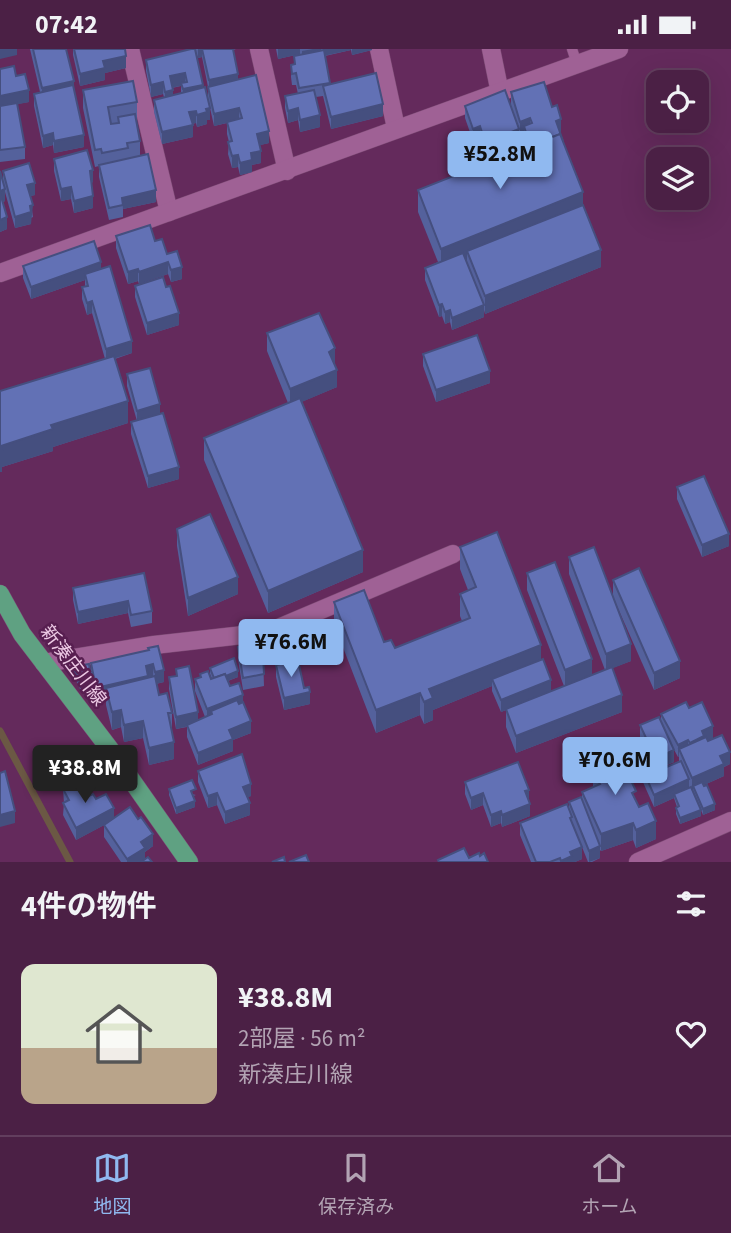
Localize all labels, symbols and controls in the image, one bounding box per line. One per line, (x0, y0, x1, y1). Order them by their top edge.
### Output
text: 07:42 (35, 6, 98, 43)
map controls (646, 70, 709, 210)
button: locate (646, 70, 709, 133)
pin: ¥52.8M (443, 131, 557, 191)
text: ¥52.8M (463, 137, 537, 170)
button: layers (646, 147, 709, 210)
pin: ¥76.6M (234, 619, 348, 679)
street label: 新湊庄川線 (34, 620, 112, 712)
text: ¥76.6M (254, 625, 328, 658)
pin: ¥70.6M (558, 737, 672, 797)
text: ¥70.6M (578, 743, 652, 776)
pin: ¥38.8M (28, 745, 142, 805)
text: ¥38.8M (48, 751, 122, 784)
text: 4件の物件 (21, 885, 157, 928)
icon: filters (672, 885, 710, 923)
text: ¥38.8M (238, 976, 333, 1019)
icon: home (77, 992, 161, 1076)
icon: heart (672, 1015, 710, 1053)
text: 2部屋 · 56 m² (238, 1022, 365, 1055)
text: 新湊庄川線 (238, 1058, 353, 1091)
tab: 地図 (93, 1149, 131, 1221)
tab: 保存済み (318, 1149, 394, 1221)
tab: ホーム (581, 1149, 638, 1221)

